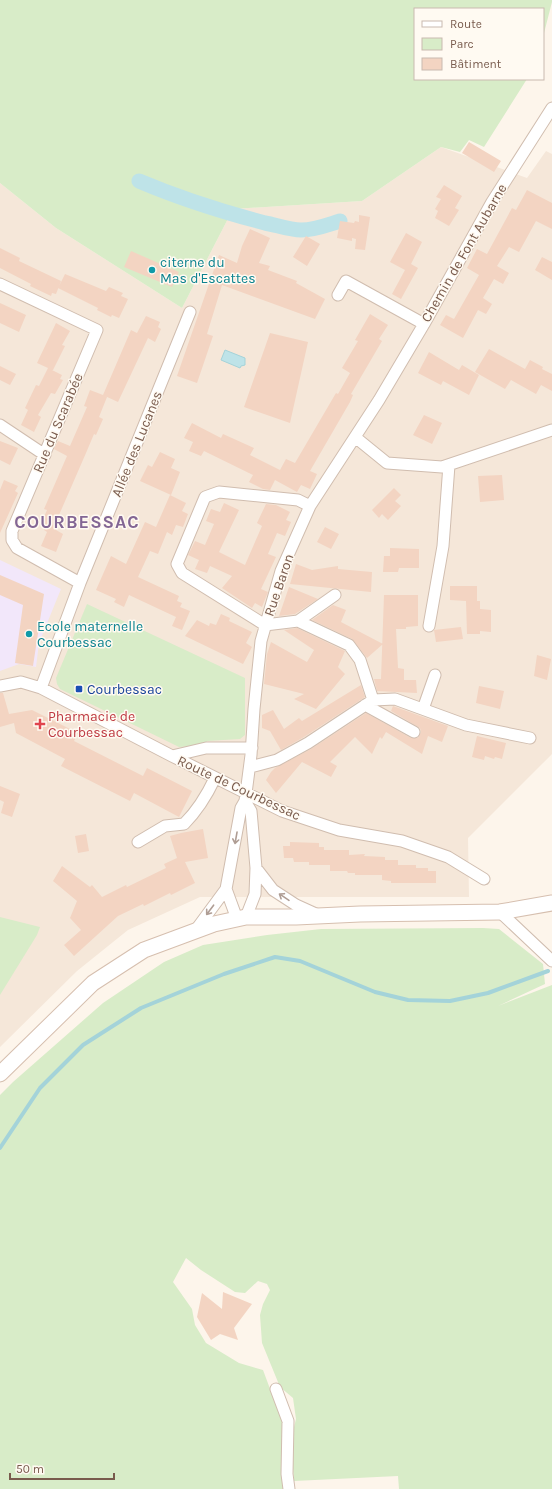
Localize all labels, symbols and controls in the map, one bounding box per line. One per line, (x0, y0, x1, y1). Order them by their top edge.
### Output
legend (414, 8, 544, 80)
text: Route (450, 17, 482, 31)
text: Parc (450, 37, 474, 51)
text: Bâtiment (450, 57, 502, 71)
street label: Chemin de Font Aubarne (417, 181, 511, 325)
place label: citerne du Mas d'Escattes (160, 254, 256, 287)
marker: citerne du Mas d'Escattes (147, 265, 157, 275)
street label: Rue du Scarabée (29, 371, 87, 475)
street label: Allée des Lucanes (108, 389, 166, 499)
district label: COURBESSAC (14, 511, 140, 533)
street label: Rue Baron (260, 551, 298, 619)
place label: Ecole maternelle Courbessac (37, 618, 143, 651)
marker: Ecole maternelle Courbessac (24, 629, 34, 639)
place label: Courbessac (87, 681, 162, 698)
marker: Courbessac (74, 684, 84, 694)
place label: Pharmacie de Courbessac (48, 708, 135, 741)
marker: Pharmacie de Courbessac (35, 719, 45, 729)
street label: Route de Courbessac (175, 752, 303, 824)
one-way arrow (231, 831, 239, 844)
one-way arrow (279, 893, 290, 901)
one-way arrow (206, 904, 215, 915)
scale bar (10, 1455, 114, 1481)
text: 50 m (16, 1462, 44, 1476)

